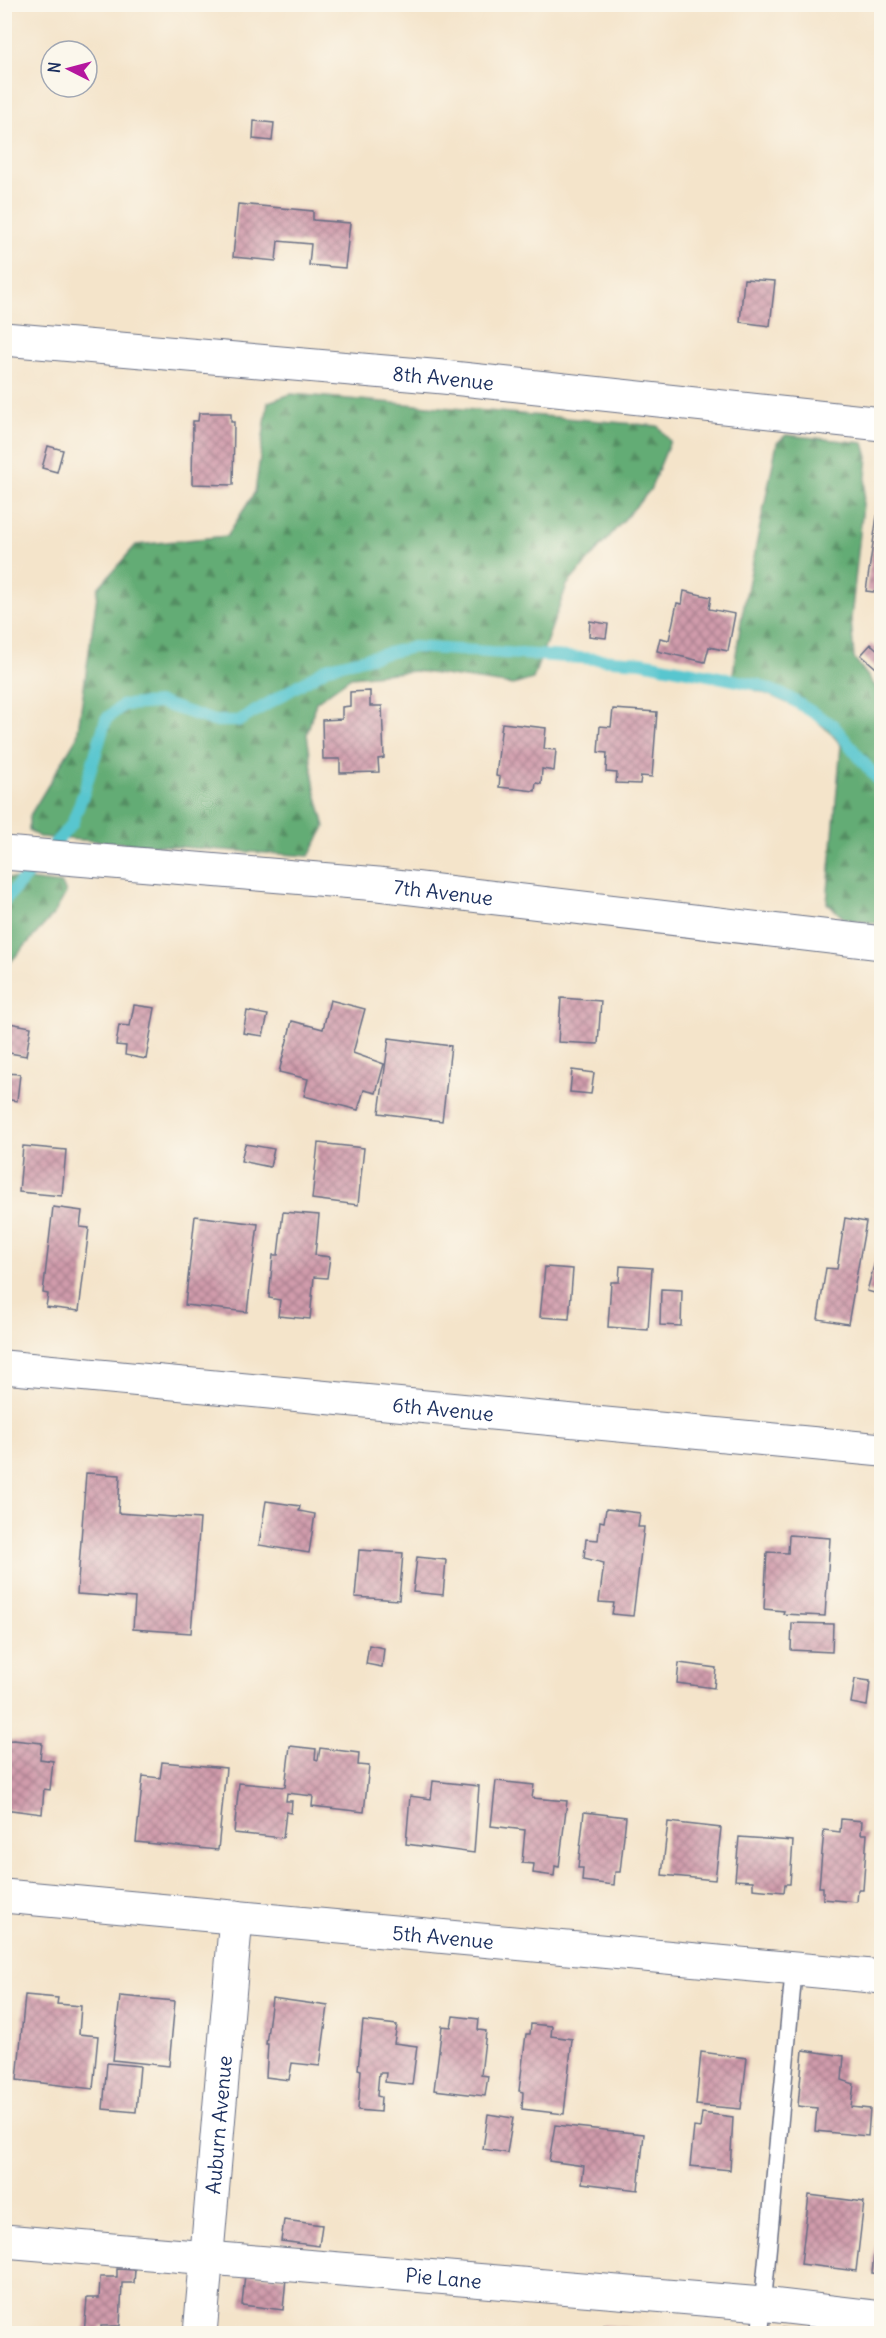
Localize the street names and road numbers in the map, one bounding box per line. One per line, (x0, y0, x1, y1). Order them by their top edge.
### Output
street label: 8th Avenue (392, 360, 495, 395)
street label: 7th Avenue (392, 873, 494, 910)
street label: 6th Avenue (391, 1391, 495, 1426)
street label: 5th Avenue (391, 1919, 495, 1954)
street label: Auburn Avenue (200, 2055, 236, 2195)
street label: Pie Lane (404, 2262, 483, 2293)

